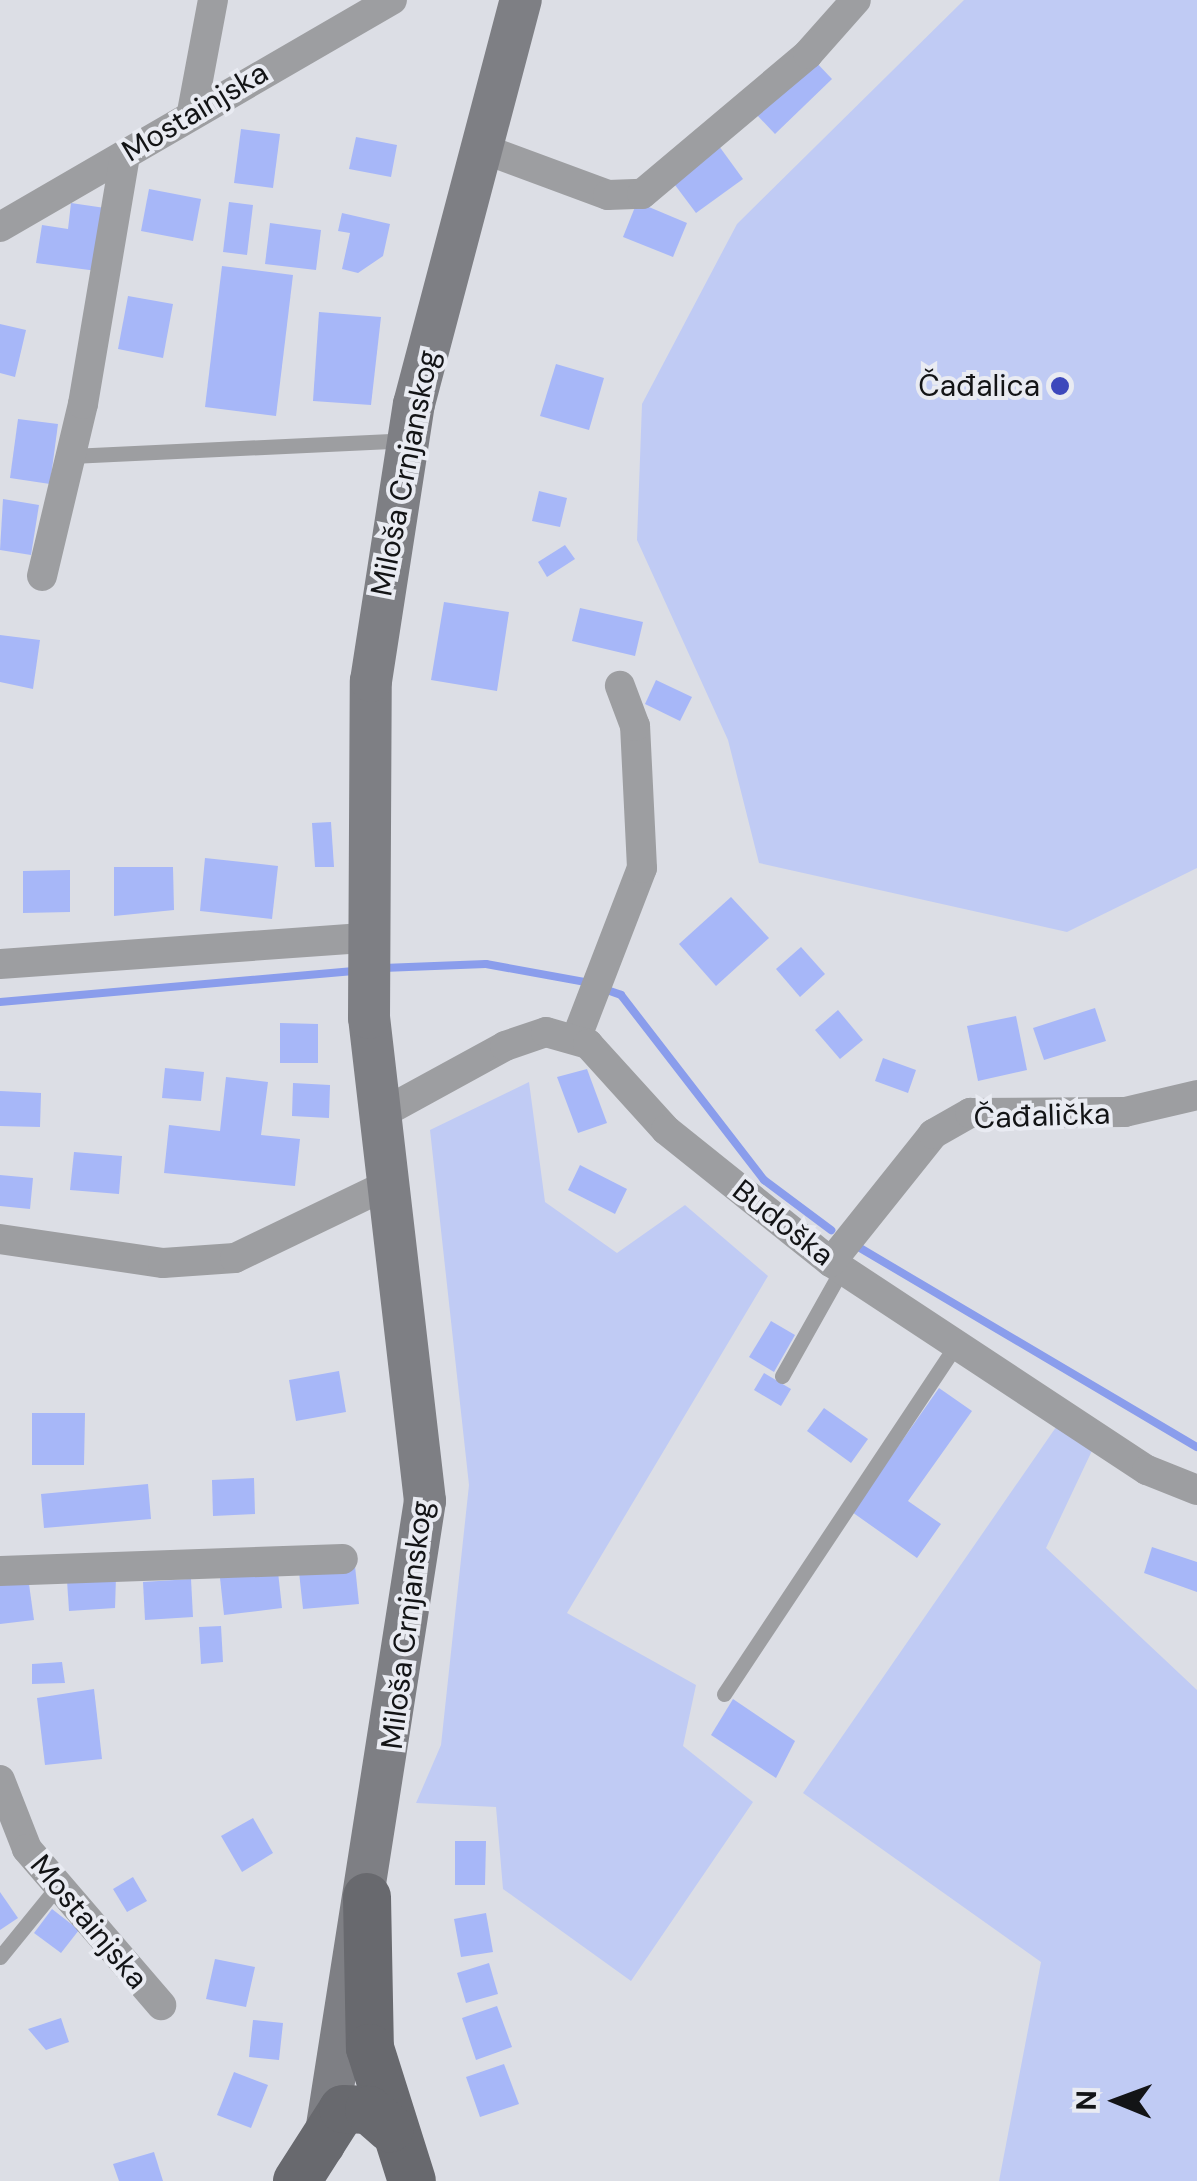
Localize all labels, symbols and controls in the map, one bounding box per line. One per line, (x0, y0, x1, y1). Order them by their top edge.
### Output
street label: Mostainjska (116, 54, 274, 170)
street label: Miloša Crnjanskog (363, 347, 447, 599)
place label: Čađalica (918, 368, 1040, 404)
marker: Čađalica (1049, 375, 1071, 397)
street label: Čađalička (973, 1096, 1111, 1136)
street label: Budoška (725, 1172, 841, 1274)
street label: Miloša Crnjanskog (374, 1499, 440, 1751)
street label: Mostainjska (23, 1848, 155, 1996)
north arrow (1067, 2051, 1167, 2151)
text: N (1068, 2090, 1105, 2111)

